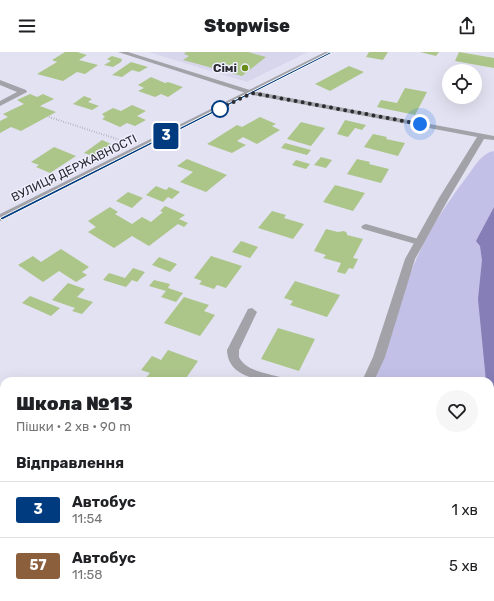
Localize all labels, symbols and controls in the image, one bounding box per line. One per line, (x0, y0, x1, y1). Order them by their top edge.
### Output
icon: menu (16, 15, 38, 37)
text: Stopwise (204, 15, 290, 37)
icon: share (456, 15, 478, 37)
place label: Сімі (213, 61, 237, 75)
marker: Сімі (240, 63, 250, 73)
map controls (442, 64, 482, 104)
button: locate (442, 64, 482, 104)
unlabelled marker (211, 100, 229, 118)
your location (410, 114, 430, 134)
line badge: 3 (153, 123, 179, 149)
text: 3 (161, 127, 171, 144)
street label: ВУЛИЦЯ ДЕРЖАВНОСТІ (9, 131, 139, 205)
button: heart (436, 390, 478, 432)
text: Школа №13 (16, 392, 133, 415)
text: Пішки · 2 хв · 90 m (16, 419, 131, 434)
text: Відправлення (16, 454, 124, 472)
text: Автобус (72, 493, 136, 511)
text: 3 (33, 501, 43, 518)
text: 1 хв (451, 501, 478, 519)
text: 11:54 (72, 511, 102, 526)
text: Автобус (72, 549, 136, 567)
text: 57 (29, 557, 47, 574)
text: 5 хв (449, 557, 478, 575)
text: 11:58 (72, 567, 102, 582)

